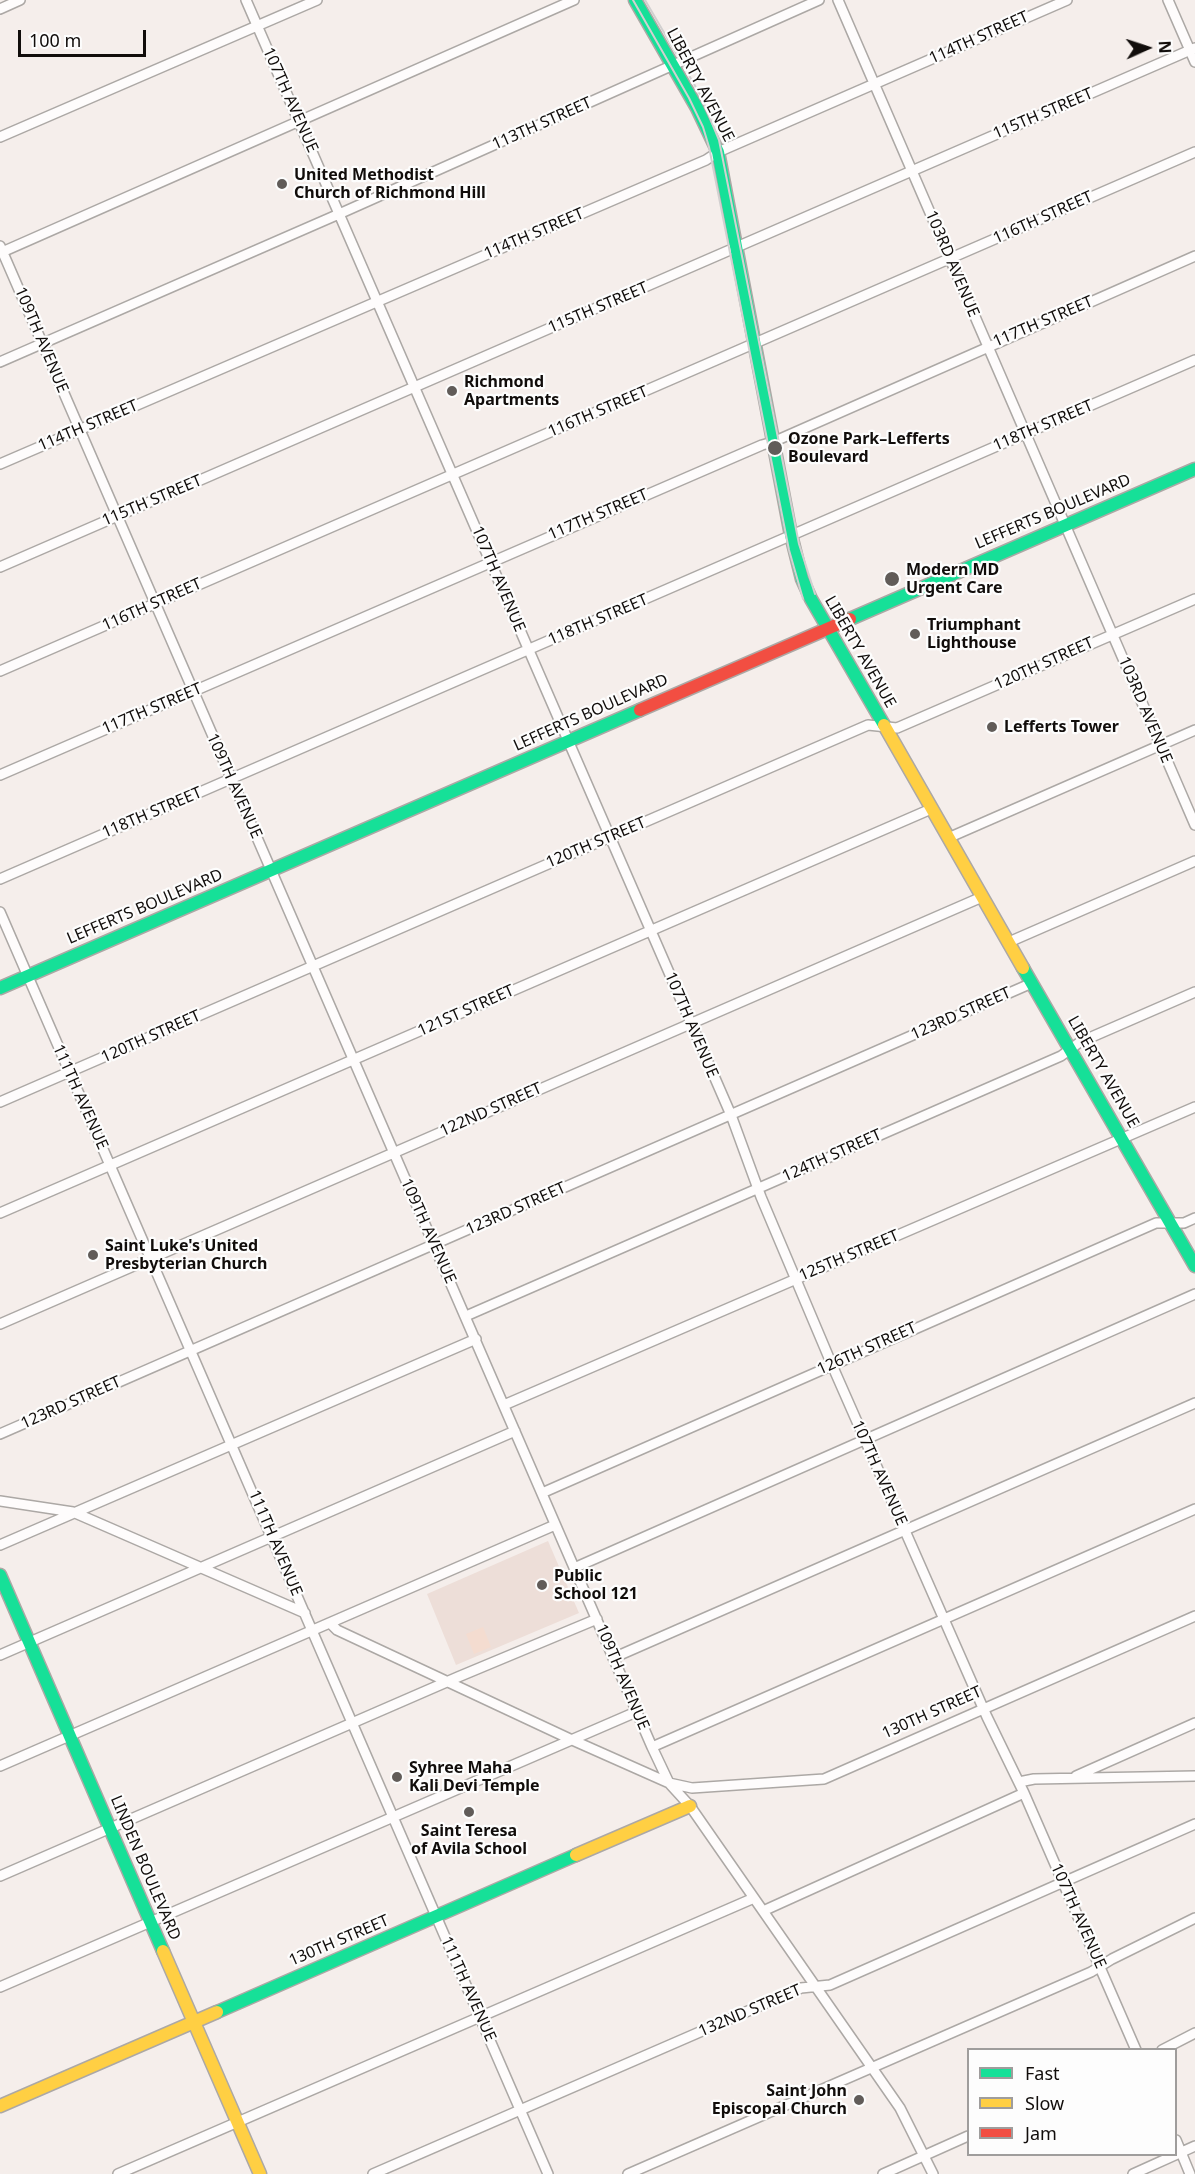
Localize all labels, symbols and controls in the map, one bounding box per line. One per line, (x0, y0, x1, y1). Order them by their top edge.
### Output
street label: 114TH STREET (926, 8, 1032, 68)
scale bar (21, 18, 148, 56)
north arrow (1117, 18, 1177, 78)
street label: LIBERTY AVENUE (662, 25, 738, 145)
text: 100 m (29, 28, 81, 52)
text: N (1154, 40, 1176, 54)
street label: 107TH AVENUE (258, 44, 322, 156)
street label: 115TH STREET (990, 84, 1096, 144)
street label: 113TH STREET (489, 94, 595, 154)
place label: United Methodist Church of Richmond Hill (294, 165, 486, 203)
marker: United Methodist Church of Richmond Hill (275, 177, 289, 191)
street label: 116TH STREET (990, 188, 1096, 248)
street label: 114TH STREET (481, 204, 587, 264)
street label: 103RD AVENUE (921, 208, 983, 320)
street label: 115TH STREET (545, 278, 651, 338)
street label: 109TH AVENUE (10, 284, 72, 396)
street label: 117TH STREET (990, 292, 1096, 352)
place label: Richmond Apartments (464, 372, 559, 410)
street label: 116TH STREET (545, 382, 651, 442)
marker: Richmond Apartments (445, 384, 459, 398)
street label: 114TH STREET (35, 396, 141, 456)
street label: 118TH STREET (990, 396, 1096, 456)
place label: Ozone Park–Lefferts Boulevard (788, 429, 950, 467)
marker: Ozone Park–Lefferts Boulevard (766, 439, 784, 457)
street label: LEFFERTS BOULEVARD (972, 470, 1134, 554)
street label: 115TH STREET (99, 471, 205, 531)
street label: 117TH STREET (545, 485, 651, 545)
street label: 107TH AVENUE (467, 523, 529, 635)
place label: Modern MD Urgent Care (906, 560, 1002, 598)
marker: Modern MD Urgent Care (883, 570, 901, 588)
street label: 116TH STREET (99, 575, 205, 635)
street label: 118TH STREET (545, 590, 651, 650)
street label: LIBERTY AVENUE (820, 593, 900, 711)
place label: Triumphant Lighthouse (927, 615, 1021, 653)
marker: Triumphant Lighthouse (908, 627, 922, 641)
street label: 120TH STREET (991, 634, 1097, 694)
street label: 103RD AVENUE (1114, 654, 1176, 766)
street label: LEFFERTS BOULEVARD (511, 670, 671, 756)
street label: 117TH STREET (99, 679, 205, 739)
place label: Lefferts Tower (1004, 717, 1119, 737)
marker: Lefferts Tower (985, 720, 999, 734)
street label: 109TH AVENUE (202, 730, 266, 842)
street label: 118TH STREET (99, 783, 205, 843)
street label: 120TH STREET (543, 813, 649, 873)
street label: LEFFERTS BOULEVARD (64, 865, 226, 949)
street label: 107TH AVENUE (660, 969, 722, 1081)
street label: 121ST STREET (415, 981, 517, 1041)
street label: 123RD STREET (908, 983, 1014, 1045)
street label: 120TH STREET (98, 1007, 204, 1067)
street label: LIBERTY AVENUE (1063, 1013, 1143, 1131)
street label: 111TH AVENUE (48, 1041, 112, 1153)
street label: 122ND STREET (437, 1079, 545, 1141)
street label: 124TH STREET (779, 1126, 885, 1186)
street label: 109TH AVENUE (396, 1175, 460, 1287)
street label: 123RD STREET (463, 1178, 569, 1240)
street label: 125TH STREET (796, 1226, 902, 1286)
place label: Saint Luke's United Presbyterian Church (105, 1236, 267, 1274)
marker: Saint Luke's United Presbyterian Church (86, 1248, 100, 1262)
street label: 126TH STREET (814, 1319, 920, 1379)
street label: 123RD STREET (18, 1372, 124, 1434)
street label: 107TH AVENUE (847, 1417, 911, 1529)
street label: 111TH AVENUE (244, 1487, 306, 1599)
place label: Public School 121 (554, 1566, 638, 1604)
marker: Public School 121 (535, 1578, 549, 1592)
street label: 109TH AVENUE (591, 1621, 653, 1733)
street label: 130TH STREET (879, 1683, 985, 1743)
place label: Syhree Maha Kali Devi Temple (409, 1758, 540, 1796)
marker: Syhree Maha Kali Devi Temple (390, 1770, 404, 1784)
street label: LINDEN BOULEVARD (106, 1793, 184, 1943)
marker: Saint Teresa of Avila School (462, 1805, 476, 1819)
place label: Saint Teresa of Avila School (411, 1821, 527, 1859)
street label: 107TH AVENUE (1046, 1860, 1110, 1972)
street label: 130TH STREET (286, 1911, 392, 1971)
street label: 111TH AVENUE (436, 1933, 500, 2045)
street label: 132ND STREET (696, 1981, 804, 2041)
legend (967, 2048, 1177, 2156)
text: Fast (1025, 2061, 1060, 2085)
place label: Saint John Episcopal Church (712, 2081, 847, 2119)
text: Slow (1025, 2091, 1064, 2115)
marker: Saint John Episcopal Church (852, 2093, 866, 2107)
text: Jam (1025, 2121, 1057, 2145)

